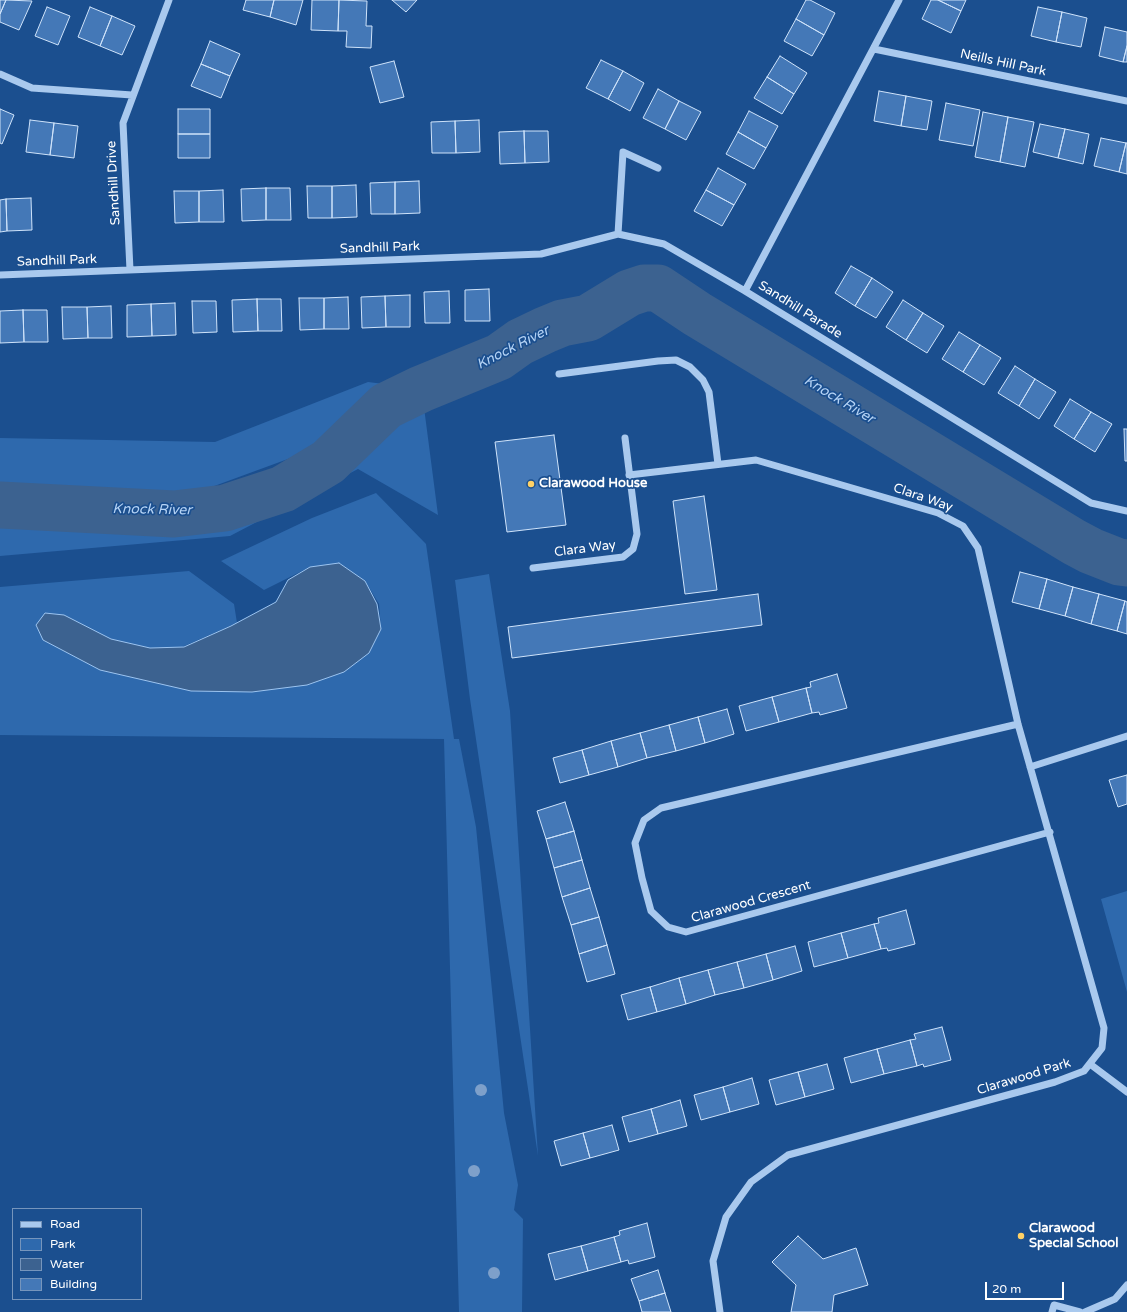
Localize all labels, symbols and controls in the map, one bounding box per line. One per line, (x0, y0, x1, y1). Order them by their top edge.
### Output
street label: Neills Hill Park (959, 46, 1047, 80)
street label: Sandhill Drive (104, 140, 124, 226)
street label: Sandhill Park (340, 239, 420, 257)
street label: Sandhill Park (17, 252, 97, 270)
street label: Sandhill Parade (755, 278, 845, 342)
water label: Knock River (474, 323, 552, 373)
water label: Knock River (801, 372, 877, 428)
place label: Clarawood House (539, 476, 647, 492)
marker: Clarawood House (526, 479, 536, 489)
street label: Clara Way (891, 481, 955, 515)
water label: Knock River (112, 501, 192, 519)
street label: Clara Way (553, 537, 617, 561)
street label: Clarawood Crescent (689, 877, 813, 927)
street label: Clarawood Park (975, 1055, 1073, 1099)
legend (12, 1208, 142, 1300)
text: Road (50, 1217, 80, 1231)
place label: Clarawood Special School (1029, 1221, 1118, 1252)
marker: Clarawood Special School (1016, 1231, 1026, 1241)
text: Park (50, 1237, 76, 1251)
text: Water (50, 1257, 84, 1271)
scale bar (987, 1274, 1066, 1300)
text: Building (50, 1277, 97, 1291)
text: 20 m (992, 1282, 1021, 1296)

